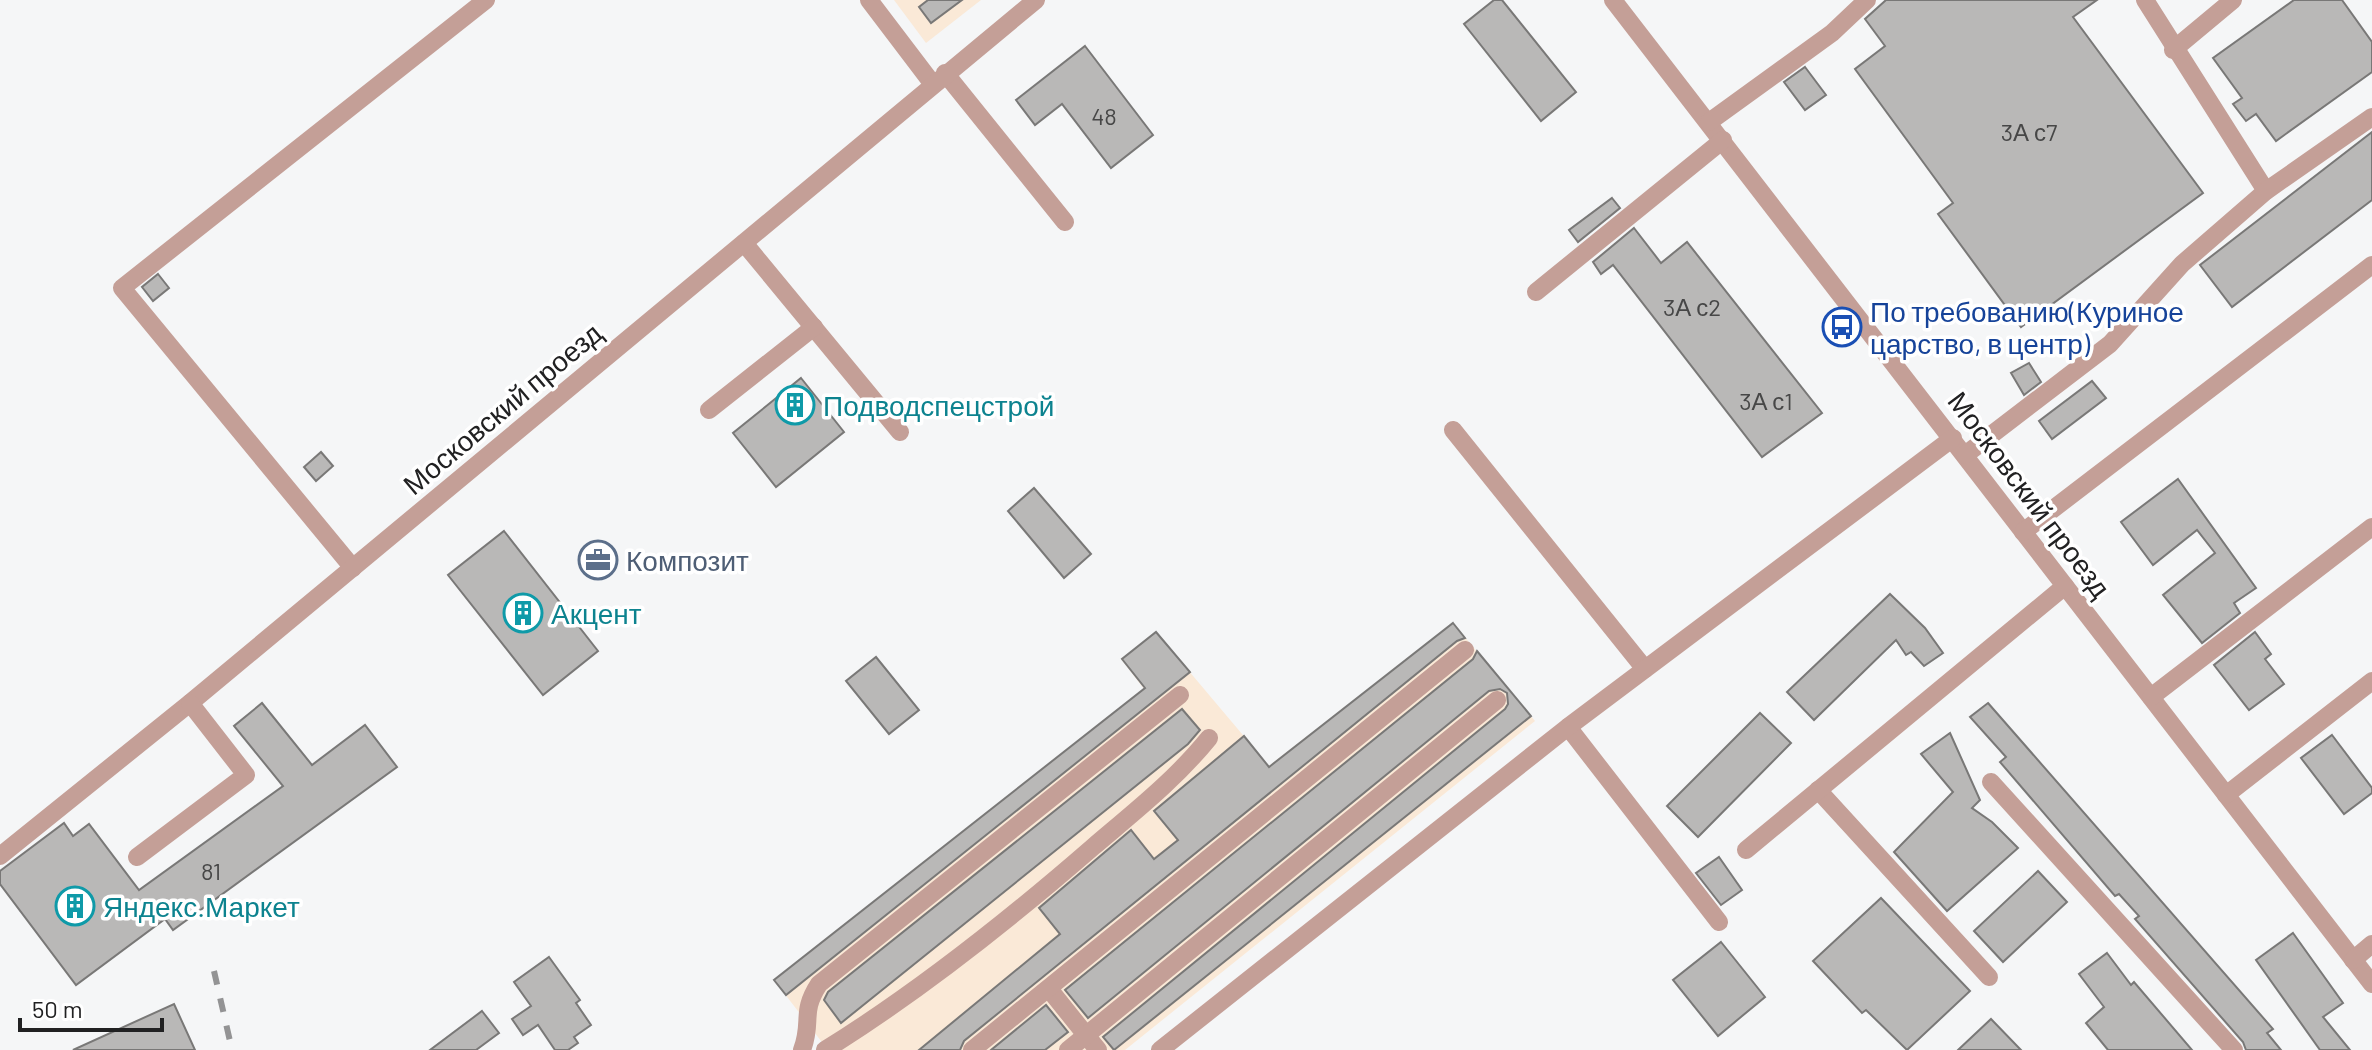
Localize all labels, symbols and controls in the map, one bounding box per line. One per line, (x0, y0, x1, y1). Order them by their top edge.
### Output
house number: 48 (1091, 101, 1117, 130)
house number: 3А с7 (2001, 117, 2057, 146)
house number: 3А с2 (1663, 292, 1721, 321)
place label: По требованию(Куриное царство, в центр) (1870, 294, 2184, 360)
bus stop icon: По требованию(Куриное царство, в центр) (1821, 306, 1863, 348)
street label: Московский проезд (396, 315, 608, 501)
building icon: Подводспецстрой (774, 384, 816, 426)
street label: Московский проезд (1942, 384, 2118, 604)
house number: 3А с1 (1739, 386, 1793, 415)
place label: Подводспецстрой (823, 388, 1054, 422)
office icon: Композит (577, 539, 619, 581)
place label: Композит (626, 543, 749, 577)
building icon: Акцент (502, 592, 544, 634)
place label: Акцент (551, 596, 642, 630)
house number: 81 (201, 856, 221, 885)
building icon: Яндекс.Маркет (54, 885, 96, 927)
place label: Яндекс.Маркет (103, 889, 300, 923)
scale bar (20, 982, 162, 1032)
text: 50 m (32, 994, 83, 1023)

